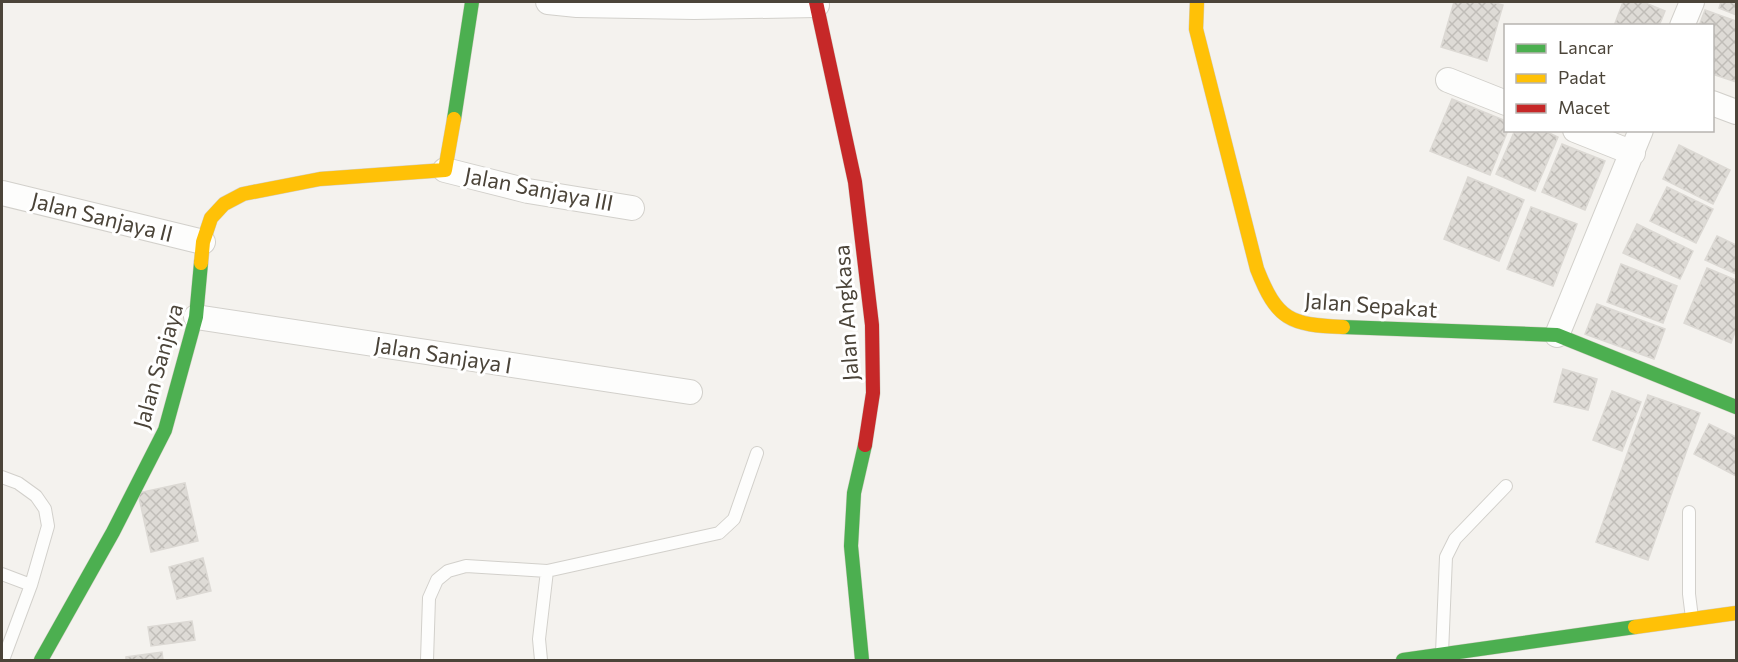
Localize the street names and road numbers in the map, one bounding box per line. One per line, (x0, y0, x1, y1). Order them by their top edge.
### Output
street label: Jalan Sanjaya III (462, 161, 616, 216)
street label: Jalan Sanjaya II (29, 186, 176, 247)
street label: Jalan Angkasa (827, 244, 864, 382)
street label: Jalan Sepakat (1304, 286, 1438, 323)
street label: Jalan Sanjaya (127, 300, 188, 431)
street label: Jalan Sanjaya I (372, 330, 514, 379)

